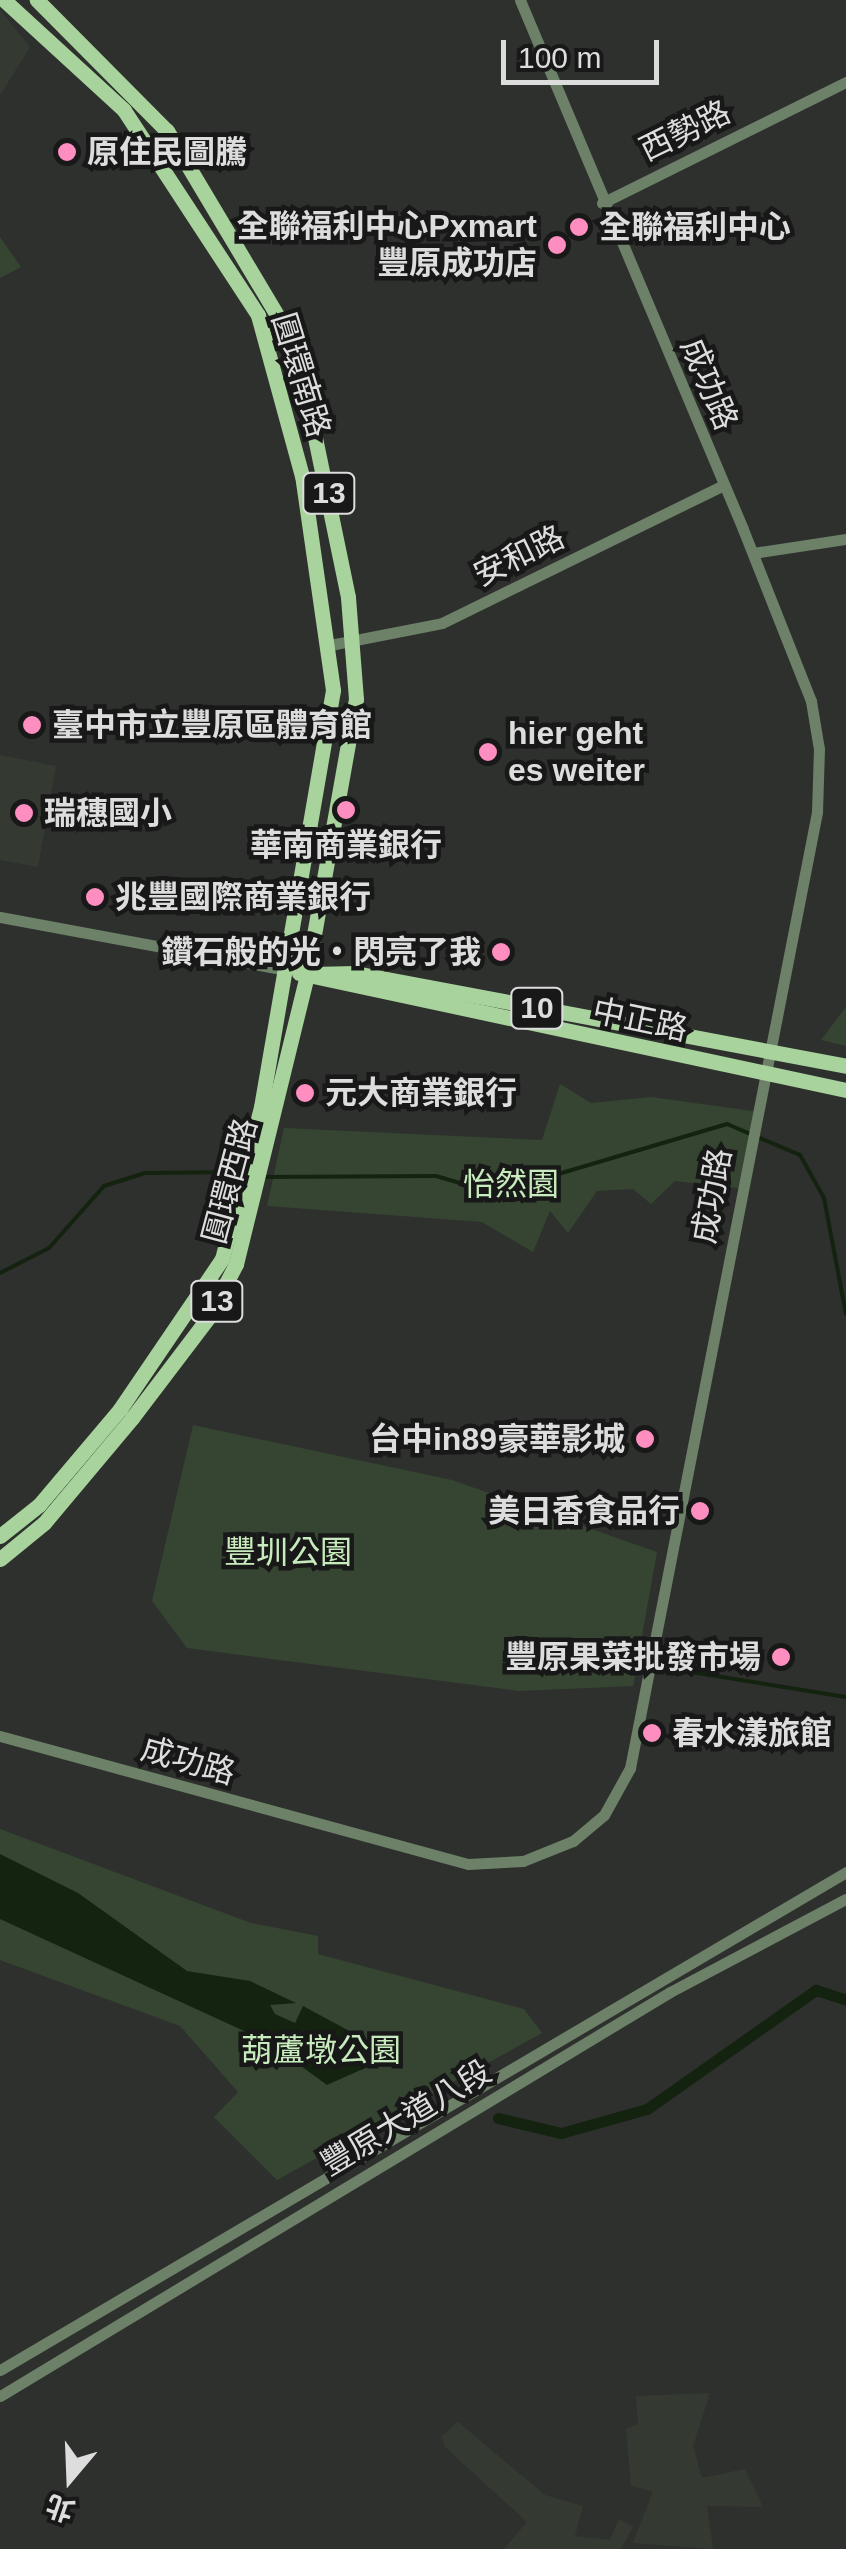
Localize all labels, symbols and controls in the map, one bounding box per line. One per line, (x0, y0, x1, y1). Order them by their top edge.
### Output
scale bar (506, 20, 664, 82)
text: 100 m (518, 41, 601, 74)
street label: 西勢路 (633, 93, 737, 169)
place label: 原住民圖騰 (87, 133, 247, 171)
marker: 原住民圖騰 (56, 141, 78, 163)
place label: 全聯福利中心Pxmart 豐原成功店 (237, 208, 537, 283)
place label: 全聯福利中心 (599, 208, 791, 246)
marker: 全聯福利中心 (568, 216, 590, 238)
marker: 全聯福利中心Pxmart 豐原成功店 (546, 234, 568, 256)
street label: 圓環南路 (264, 308, 338, 442)
street label: 成功路 (673, 332, 745, 436)
road number: 13 (302, 468, 356, 518)
street label: 安和路 (467, 518, 571, 594)
place label: 臺中市立豐原區體育館 (52, 706, 372, 744)
marker: 臺中市立豐原區體育館 (21, 714, 43, 736)
place label: hier geht es weiter (508, 715, 645, 790)
marker: hier geht es weiter (477, 741, 499, 763)
place label: 瑞穗國小 (44, 794, 172, 832)
marker: 華南商業銀行 (335, 799, 357, 821)
marker: 瑞穗國小 (13, 802, 35, 824)
place label: 華南商業銀行 (250, 826, 442, 864)
place label: 兆豐國際商業銀行 (115, 878, 371, 916)
marker: 兆豐國際商業銀行 (84, 886, 106, 908)
place label: 鑽石般的光‧閃亮了我 (161, 933, 481, 971)
marker: 鑽石般的光‧閃亮了我 (490, 941, 512, 963)
road number: 10 (510, 983, 564, 1033)
street label: 中正路 (589, 991, 691, 1049)
place label: 元大商業銀行 (325, 1074, 517, 1112)
marker: 元大商業銀行 (294, 1082, 316, 1104)
street label: 圓環西路 (195, 1114, 265, 1248)
street label: 成功路 (685, 1145, 739, 1247)
park label: 怡然園 (463, 1165, 559, 1203)
road number: 13 (190, 1276, 244, 1326)
place label: 台中in89豪華影城 (369, 1420, 625, 1458)
marker: 台中in89豪華影城 (634, 1428, 656, 1450)
place label: 美日香食品行 (488, 1492, 680, 1530)
marker: 美日香食品行 (689, 1500, 711, 1522)
park label: 豐圳公園 (224, 1533, 352, 1571)
place label: 豐原果菜批發市場 (505, 1638, 761, 1676)
marker: 豐原果菜批發市場 (770, 1646, 792, 1668)
place label: 春水漾旅館 (672, 1714, 832, 1752)
marker: 春水漾旅館 (641, 1722, 663, 1744)
street label: 成功路 (137, 1729, 239, 1793)
park label: 葫蘆墩公園 (241, 2031, 401, 2069)
street label: 豐原大道八段 (314, 2052, 498, 2184)
north arrow (20, 2429, 120, 2529)
text: 北 (42, 2489, 78, 2527)

